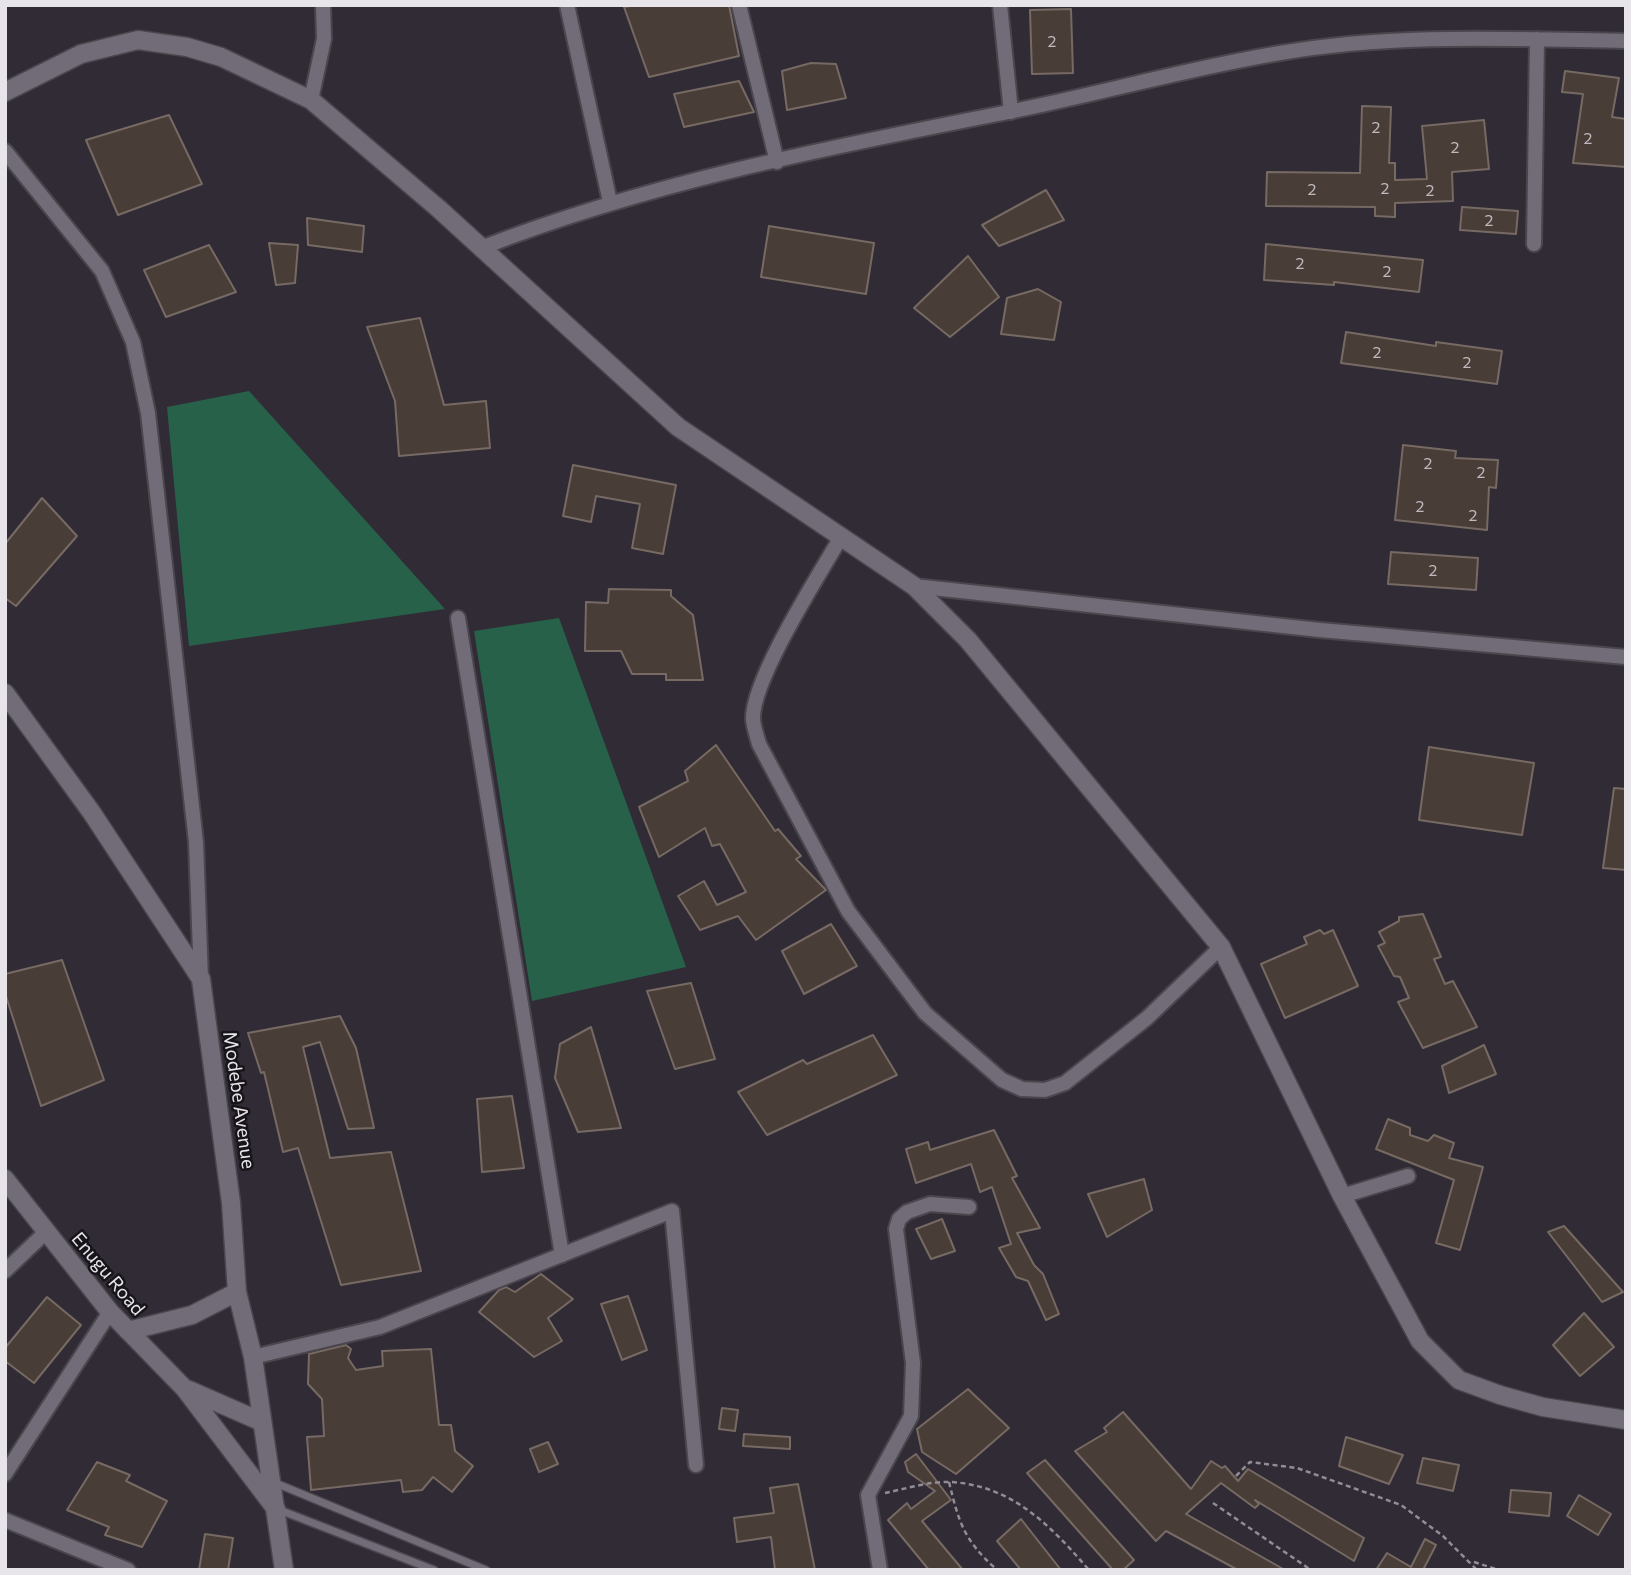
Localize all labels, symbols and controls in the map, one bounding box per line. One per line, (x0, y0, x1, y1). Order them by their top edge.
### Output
house number: 2 (1048, 32, 1056, 52)
house number: 2 (1372, 118, 1380, 138)
house number: 2 (1584, 129, 1592, 149)
house number: 2 (1451, 138, 1459, 158)
house number: 2 (1381, 179, 1389, 199)
house number: 2 (1308, 180, 1316, 200)
house number: 2 (1426, 181, 1434, 201)
house number: 2 (1485, 211, 1493, 231)
house number: 2 (1296, 254, 1304, 274)
house number: 2 (1383, 262, 1391, 282)
house number: 2 (1373, 343, 1381, 363)
house number: 2 (1463, 353, 1471, 373)
house number: 2 (1424, 454, 1432, 474)
house number: 2 (1477, 463, 1485, 483)
house number: 2 (1416, 497, 1424, 517)
house number: 2 (1469, 506, 1477, 526)
house number: 2 (1429, 561, 1437, 581)
street label: Modebe Avenue (218, 1030, 260, 1170)
street label: Enugu Road (67, 1228, 149, 1320)

